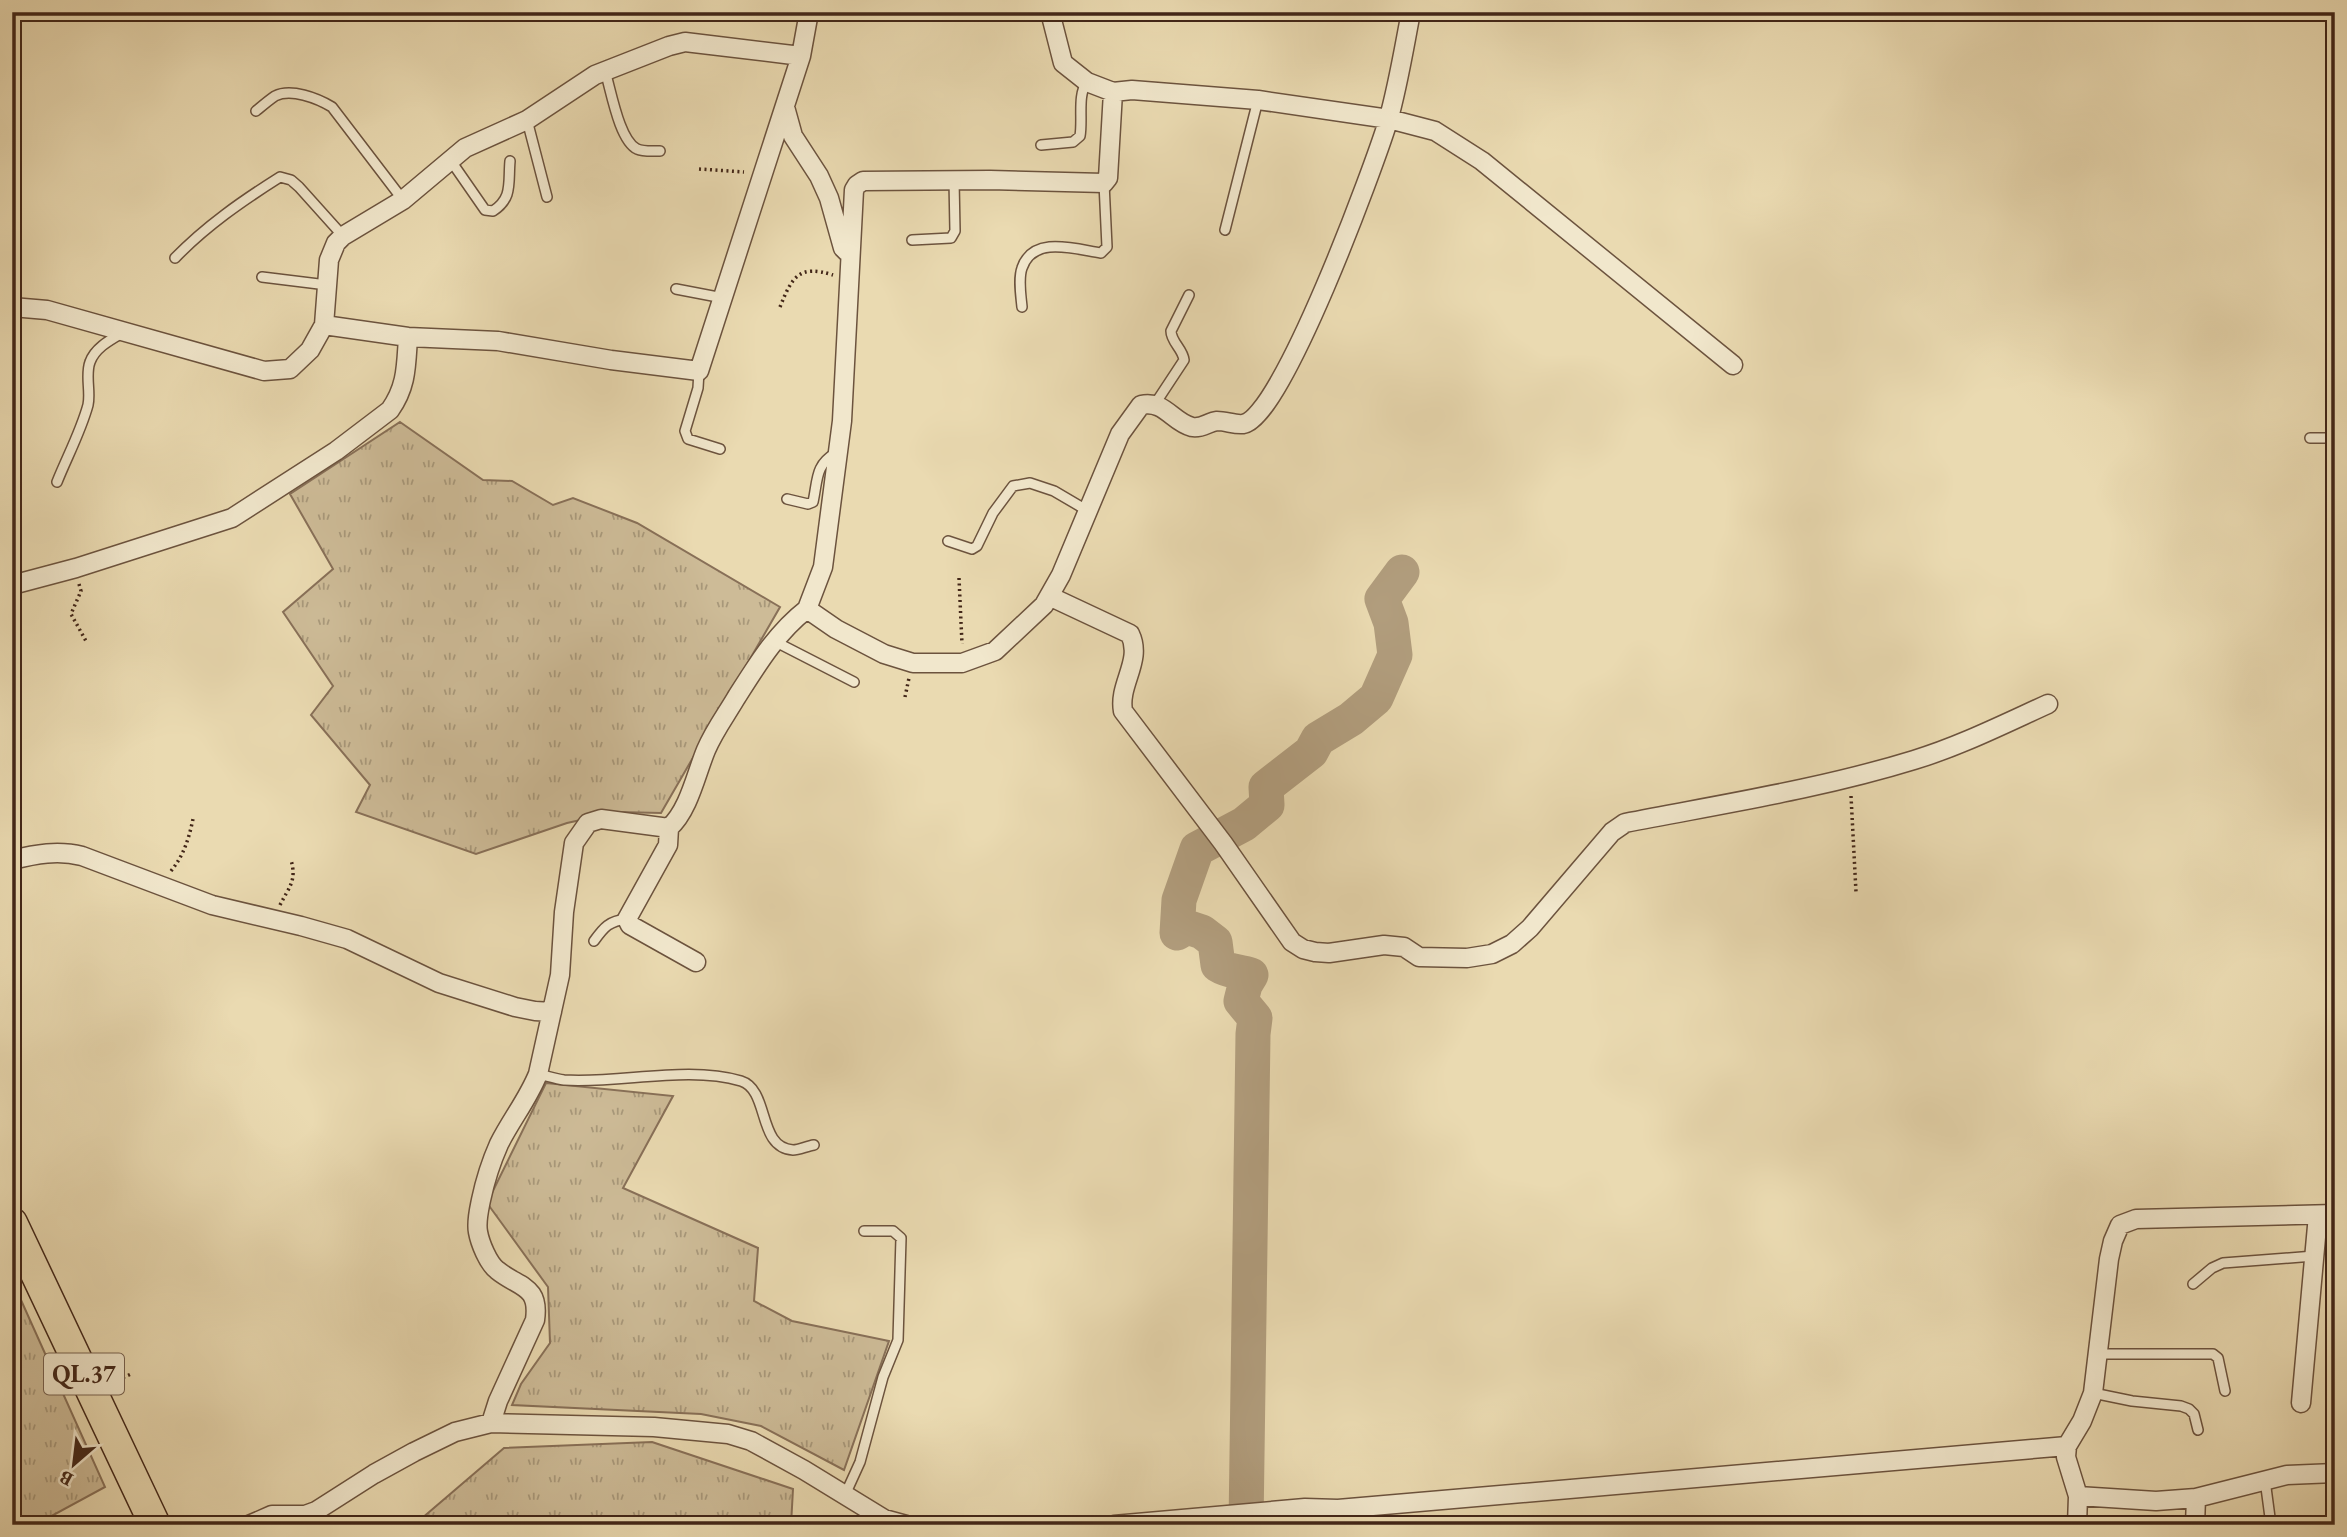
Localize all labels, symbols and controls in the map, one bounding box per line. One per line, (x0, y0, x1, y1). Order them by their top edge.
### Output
road number: QL.37 (44, 1354, 124, 1394)
north arrow (38, 1428, 108, 1498)
text: B (55, 1465, 77, 1492)

